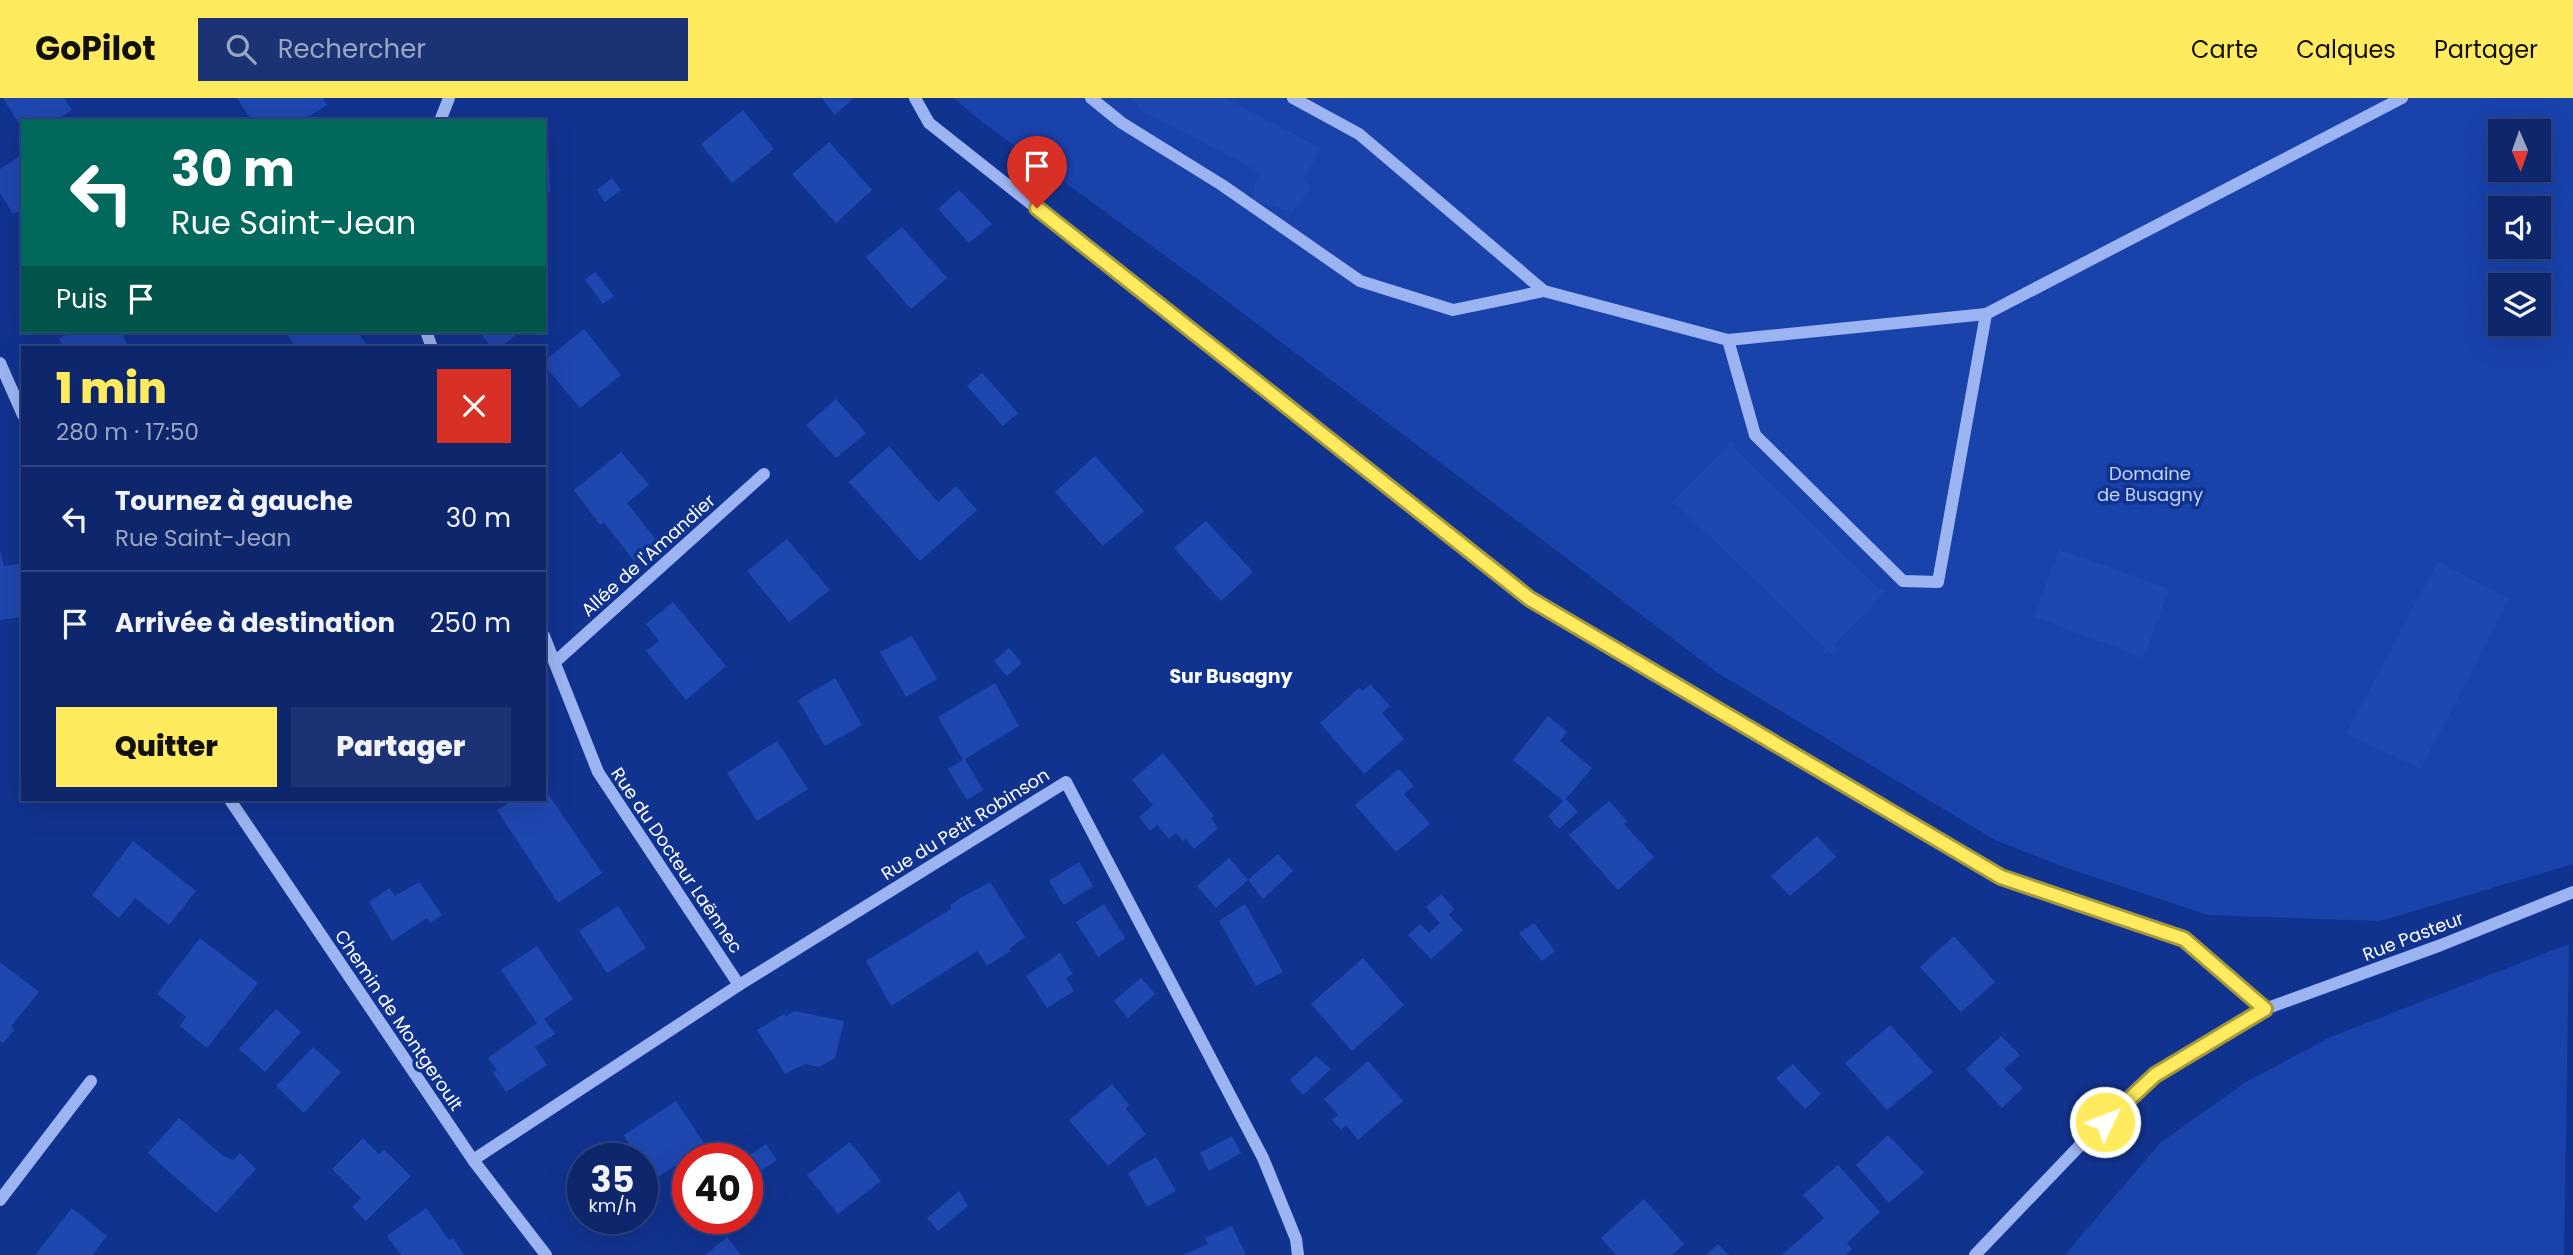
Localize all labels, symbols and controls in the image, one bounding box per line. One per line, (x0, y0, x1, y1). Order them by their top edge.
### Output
search box (198, 18, 688, 81)
text: GoPilot (35, 25, 156, 72)
icon: search (222, 30, 260, 68)
text: Rechercher (278, 31, 426, 67)
text: Carte (2191, 33, 2258, 66)
text: Calques (2296, 33, 2396, 66)
text: Partager (2434, 33, 2538, 66)
north arrow (2488, 119, 2552, 182)
map controls (2488, 119, 2551, 336)
text: 30 m (171, 135, 295, 203)
pin (1007, 136, 1067, 208)
icon: left (56, 147, 147, 238)
icon: arrive (1018, 147, 1056, 185)
button: sound (2488, 196, 2551, 259)
text: Rue Saint-Jean (171, 200, 416, 245)
button: layers (2488, 273, 2551, 336)
icon: arrive (122, 280, 160, 318)
text: Puis (56, 281, 108, 317)
text: 1 min (56, 359, 167, 418)
button: close (437, 369, 511, 443)
text: 280 m · 17:50 (56, 416, 199, 448)
park label: Domaine de Busagny (2097, 461, 2203, 507)
text: Tournez à gauche (115, 483, 353, 519)
street label: Allée de l'Amandier (576, 488, 721, 622)
icon: left (56, 500, 94, 538)
text: 30 m (446, 500, 511, 536)
text: Rue Saint-Jean (115, 522, 291, 554)
icon: arrive (56, 605, 94, 643)
text: Arrivée à destination (115, 605, 395, 641)
text: 250 m (430, 605, 511, 641)
district label: Sur Busagny (1169, 663, 1294, 690)
button: Quitter (56, 707, 277, 787)
button: Partager (291, 707, 511, 787)
street label: Rue du Docteur Laënnec (605, 762, 749, 958)
street label: Rue du Petit Robinson (876, 762, 1054, 886)
street label: Rue Pasteur (2359, 905, 2467, 967)
street label: Chemin de Montgeroult (329, 925, 469, 1115)
position arrow (2068, 1085, 2142, 1159)
speed limit sign: 40 (672, 1143, 763, 1234)
text: 35 (591, 1155, 634, 1204)
text: km/h (589, 1193, 636, 1218)

